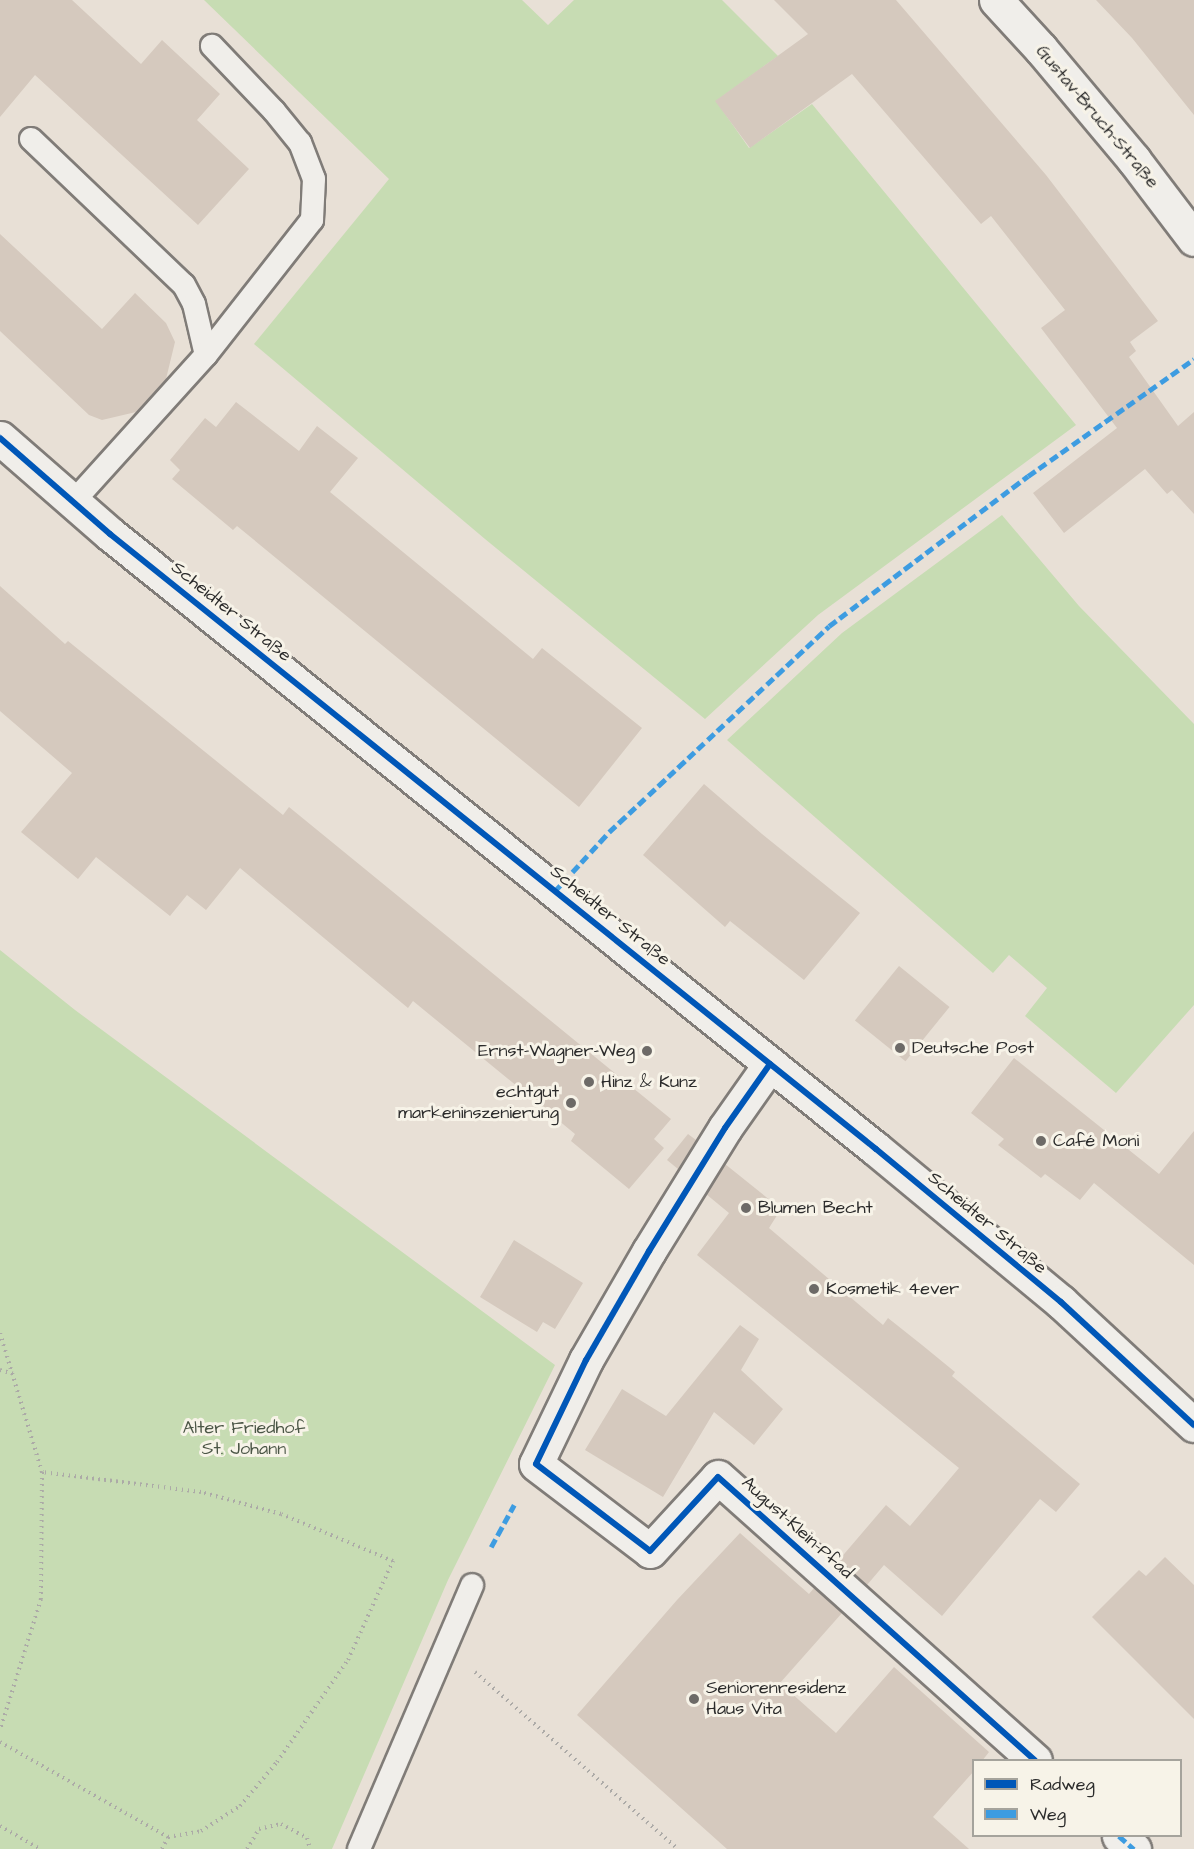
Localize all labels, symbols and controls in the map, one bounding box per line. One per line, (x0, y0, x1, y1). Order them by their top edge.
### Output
street label: Gustav-Bruch-Straße (1031, 41, 1163, 193)
street label: Scheidter Straße (167, 557, 295, 667)
street label: Scheidter Straße (546, 861, 674, 971)
place label: Deutsche Post (912, 1037, 1034, 1059)
place label: Ernst-Wagner-Weg (478, 1040, 635, 1062)
marker: Deutsche Post (893, 1041, 907, 1055)
marker: Ernst-Wagner-Weg (640, 1044, 654, 1058)
place label: Hinz & Kunz (601, 1071, 697, 1093)
marker: Hinz & Kunz (582, 1075, 596, 1089)
place label: echtgut markeninszenierung (398, 1082, 559, 1124)
marker: echtgut markeninszenierung (564, 1096, 578, 1110)
place label: Café Moni (1053, 1130, 1139, 1152)
marker: Café Moni (1034, 1134, 1048, 1148)
street label: Scheidter Straße (923, 1167, 1051, 1279)
place label: Blumen Becht (758, 1197, 873, 1219)
marker: Blumen Becht (739, 1201, 753, 1215)
place label: Kosmetik 4ever (826, 1278, 959, 1300)
marker: Kosmetik 4ever (807, 1282, 821, 1296)
park label: Alter Friedhof St. Johann (183, 1418, 305, 1460)
street label: August-Klein-Pfad (737, 1472, 857, 1584)
place label: Seniorenresidenz Haus Vita (706, 1678, 846, 1720)
marker: Seniorenresidenz Haus Vita (687, 1692, 701, 1706)
legend (972, 1759, 1182, 1837)
text: Radweg (1030, 1772, 1095, 1797)
text: Weg (1030, 1802, 1066, 1827)

